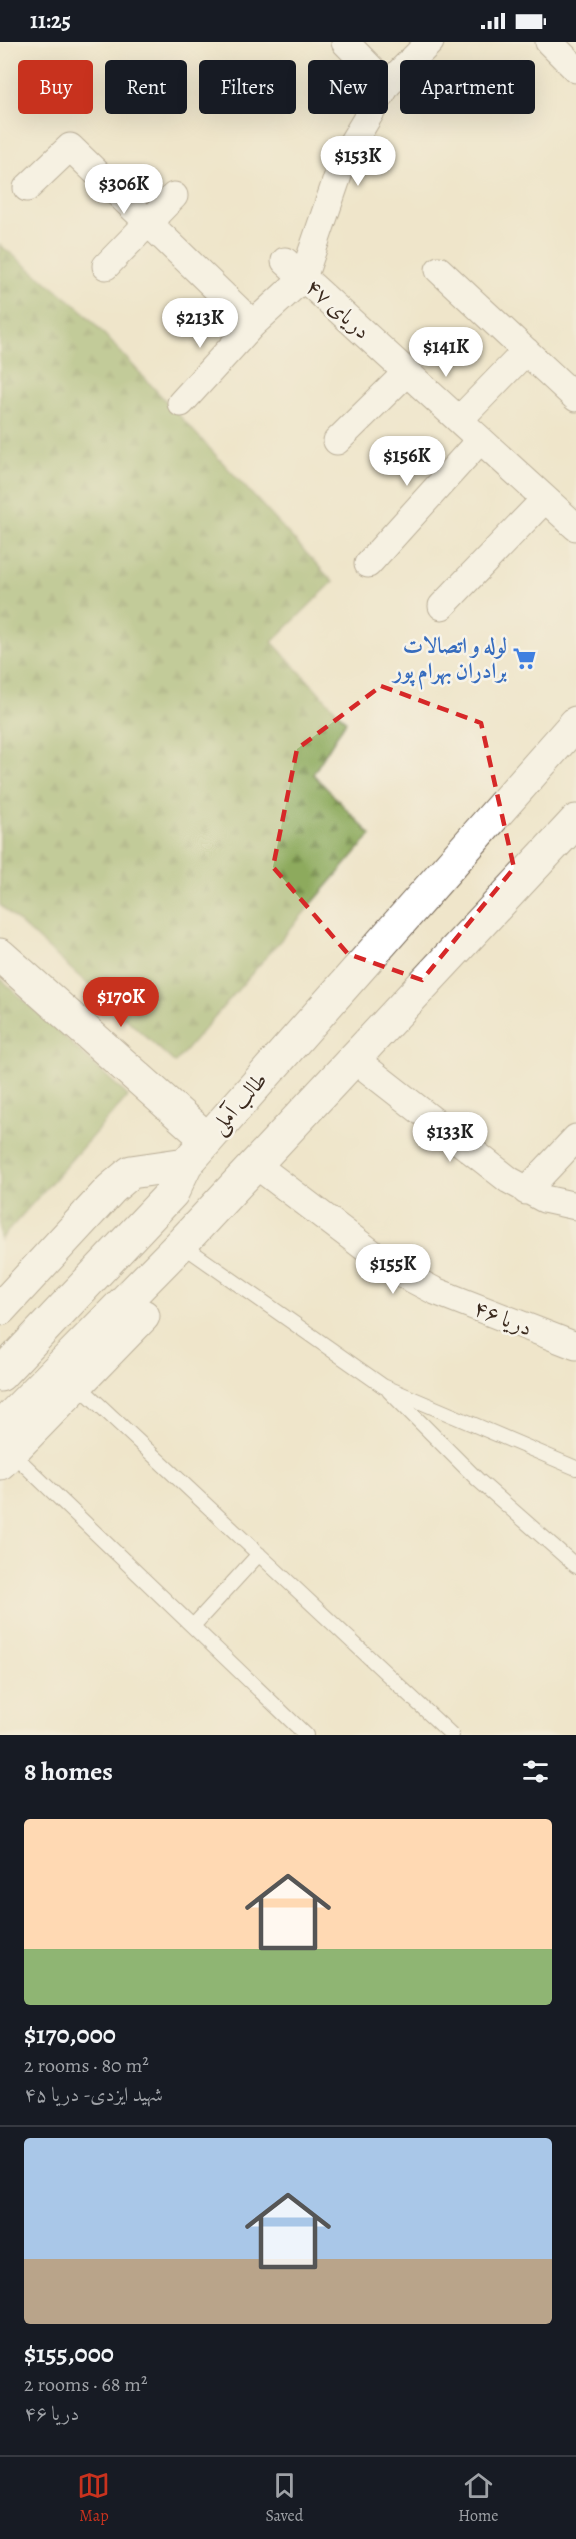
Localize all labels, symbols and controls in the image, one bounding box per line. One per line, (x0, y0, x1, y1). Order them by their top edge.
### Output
text: 11:25 (30, 6, 71, 36)
chip: Buy (18, 60, 93, 114)
chip: Rent (105, 60, 187, 114)
chip: Filters (199, 60, 296, 114)
chip: New (308, 60, 388, 114)
chip: Apartment (400, 60, 535, 114)
pin: $153K (316, 136, 400, 187)
text: $153K (335, 142, 381, 169)
pin: $306K (82, 164, 166, 215)
text: $306K (99, 170, 149, 197)
street label: دریای ۴۷ (299, 272, 377, 346)
pin: $213K (158, 298, 242, 349)
text: $213K (176, 304, 224, 331)
pin: $141K (404, 327, 488, 378)
text: $141K (423, 333, 469, 360)
pin: $156K (365, 436, 449, 487)
text: $156K (383, 442, 431, 469)
place label: لوله و اتصالات برادران بهرام پور (390, 631, 507, 690)
supermarket icon: لوله و اتصالات برادران بهرام پور (512, 646, 538, 672)
pin: $170K (79, 977, 163, 1028)
text: $170K (97, 983, 145, 1010)
street label: طالب آملی (204, 1066, 275, 1141)
pin: $133K (408, 1112, 492, 1163)
text: $133K (427, 1118, 473, 1145)
pin: $155K (351, 1244, 435, 1295)
text: $155K (370, 1250, 416, 1277)
street label: دریا ۴۶ (469, 1293, 537, 1343)
text: 8 homes (24, 1754, 113, 1789)
icon: filters (519, 1755, 552, 1788)
icon: home (234, 1858, 342, 1966)
text: $170,000 (24, 2017, 116, 2052)
text: 2 rooms · 80 m² (24, 2052, 149, 2079)
text: شهید ایزدی- دریا ۴۵ (24, 2081, 163, 2108)
icon: home (234, 2177, 342, 2285)
text: $155,000 (24, 2336, 114, 2371)
text: 2 rooms · 68 m² (24, 2371, 148, 2398)
text: دریا ۴۶ (24, 2400, 79, 2427)
tab: Map (77, 2469, 110, 2527)
tab: Saved (265, 2469, 303, 2527)
tab: Home (458, 2469, 499, 2527)

